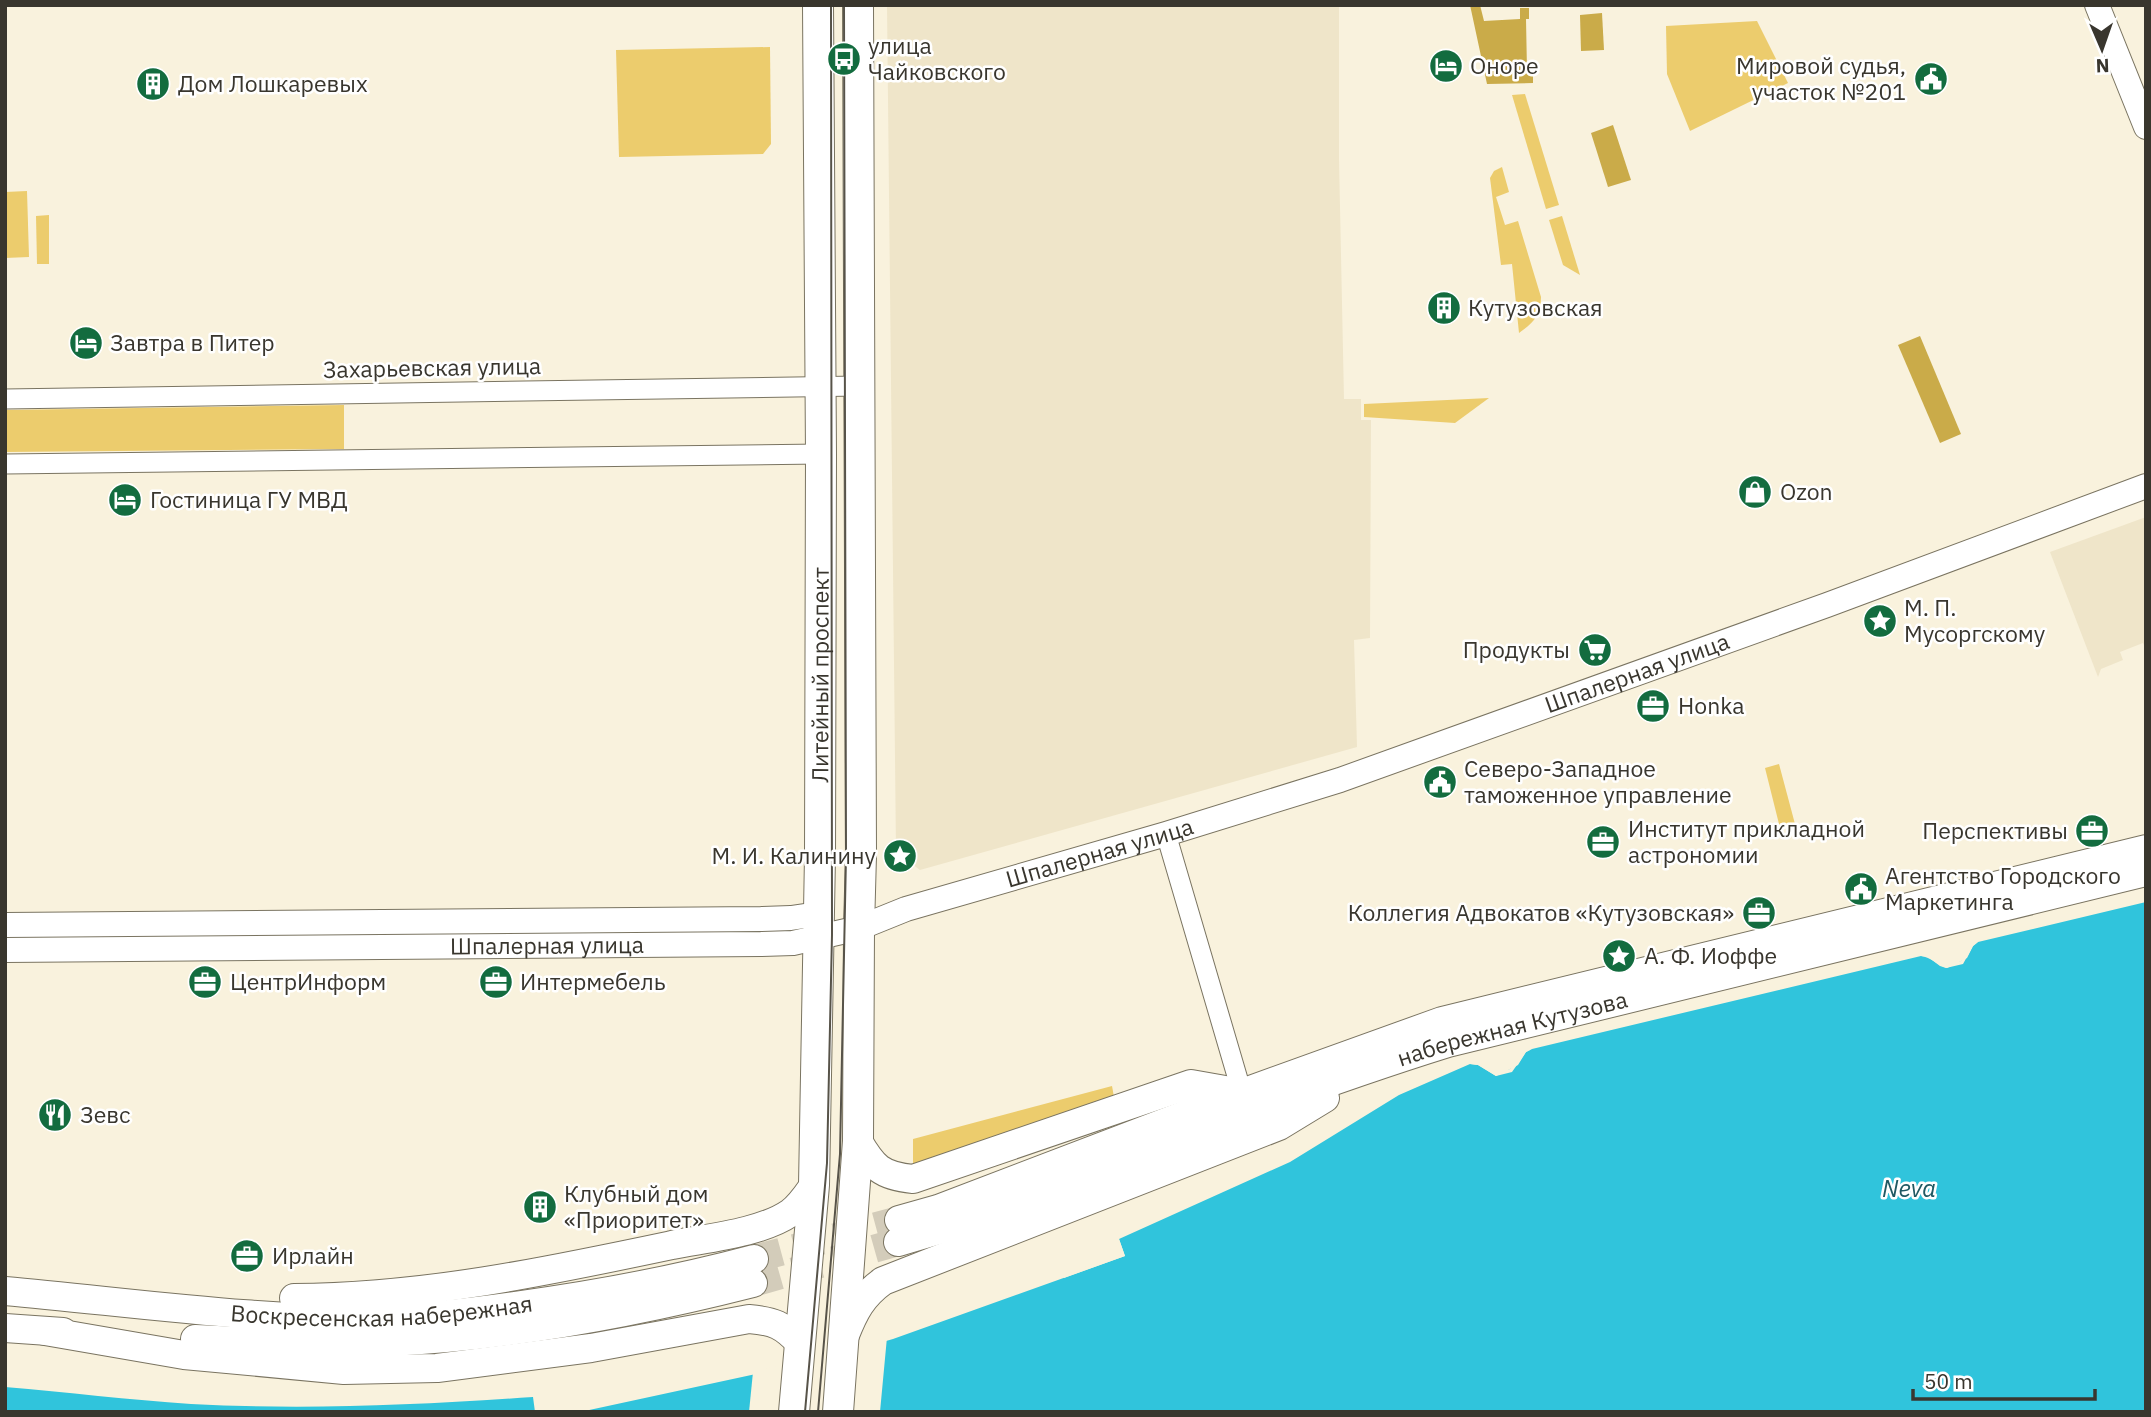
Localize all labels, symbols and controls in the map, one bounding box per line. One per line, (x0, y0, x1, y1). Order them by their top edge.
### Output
north arrow (2067, 14, 2137, 84)
place label: улица Чайковского (868, 30, 1006, 86)
bus stop icon: улица Чайковского (825, 40, 863, 78)
hotel icon: Оноре (1427, 47, 1465, 85)
place label: Оноре (1470, 50, 1539, 80)
place label: Мировой судья, участок №201 (1736, 50, 1906, 106)
text: N (2095, 54, 2110, 78)
public building icon: Мировой судья, участок №201 (1912, 60, 1950, 98)
building icon: Дом Лошкаревых (134, 65, 172, 103)
place label: Дом Лошкаревых (178, 68, 368, 98)
building icon: Кутузовская (1425, 289, 1463, 327)
place label: Кутузовская (1468, 292, 1603, 322)
hotel icon: Завтра в Питер (67, 324, 105, 362)
place label: Завтра в Питер (110, 327, 275, 357)
street label: Захарьевская улица (323, 350, 541, 384)
shop icon: Ozon (1736, 473, 1774, 511)
place label: Ozon (1780, 476, 1833, 506)
hotel icon: Гостиница ГУ МВД (106, 481, 144, 519)
place label: Гостиница ГУ МВД (150, 484, 348, 514)
street label: Литейный проспект (804, 567, 835, 783)
place label: М. П. Мусоргскому (1904, 592, 2046, 648)
place icon: М. П. Мусоргскому (1861, 602, 1899, 640)
street label: Шпалерная улица (1540, 625, 1733, 719)
supermarket icon: Продукты (1576, 631, 1614, 669)
place label: Продукты (1463, 634, 1570, 664)
office icon: Honka (1634, 687, 1672, 725)
place label: Honka (1678, 690, 1745, 720)
place label: Северо-Западное таможенное управление (1464, 753, 1732, 809)
public building icon: Северо-Западное таможенное управление (1421, 763, 1459, 801)
street label: Шпалерная улица (1002, 810, 1197, 893)
office icon: Перспективы (2073, 812, 2111, 850)
place label: Институт прикладной астрономии (1628, 813, 1865, 869)
place label: Перспективы (1922, 815, 2068, 845)
office icon: Институт прикладной астрономии (1584, 823, 1622, 861)
place icon: М. И. Калинину (881, 837, 919, 875)
place label: М. И. Калинину (712, 840, 877, 870)
place label: Агентство Городского Маркетинга (1885, 860, 2121, 916)
public building icon: Агентство Городского Маркетинга (1842, 870, 1880, 908)
office icon: Коллегия Адвокатов «Кутузовская» (1740, 894, 1778, 932)
place label: Коллегия Адвокатов «Кутузовская» (1348, 897, 1734, 927)
street label: Шпалерная улица (450, 929, 644, 960)
place icon: А. Ф. Иоффе (1600, 937, 1638, 975)
place label: А. Ф. Иоффе (1644, 940, 1777, 970)
office icon: ЦентрИнформ (186, 963, 224, 1001)
office icon: Интермебель (477, 963, 515, 1001)
place label: ЦентрИнформ (230, 966, 386, 996)
place label: Интермебель (520, 966, 666, 996)
street label: набережная Кутузова (1393, 984, 1630, 1072)
restaurant icon: Зевс (36, 1096, 74, 1134)
place label: Зевс (80, 1099, 131, 1129)
water label: Neva (1882, 1172, 1936, 1204)
place label: Клубный дом «Приоритет» (564, 1178, 709, 1234)
building icon: Клубный дом «Приоритет» (521, 1188, 559, 1226)
office icon: Ирлайн (228, 1237, 266, 1275)
place label: Ирлайн (272, 1240, 354, 1270)
street label: Воскресенская набережная (229, 1288, 534, 1333)
scale bar (1913, 1358, 2095, 1402)
text: 50 m (1924, 1367, 1973, 1395)

